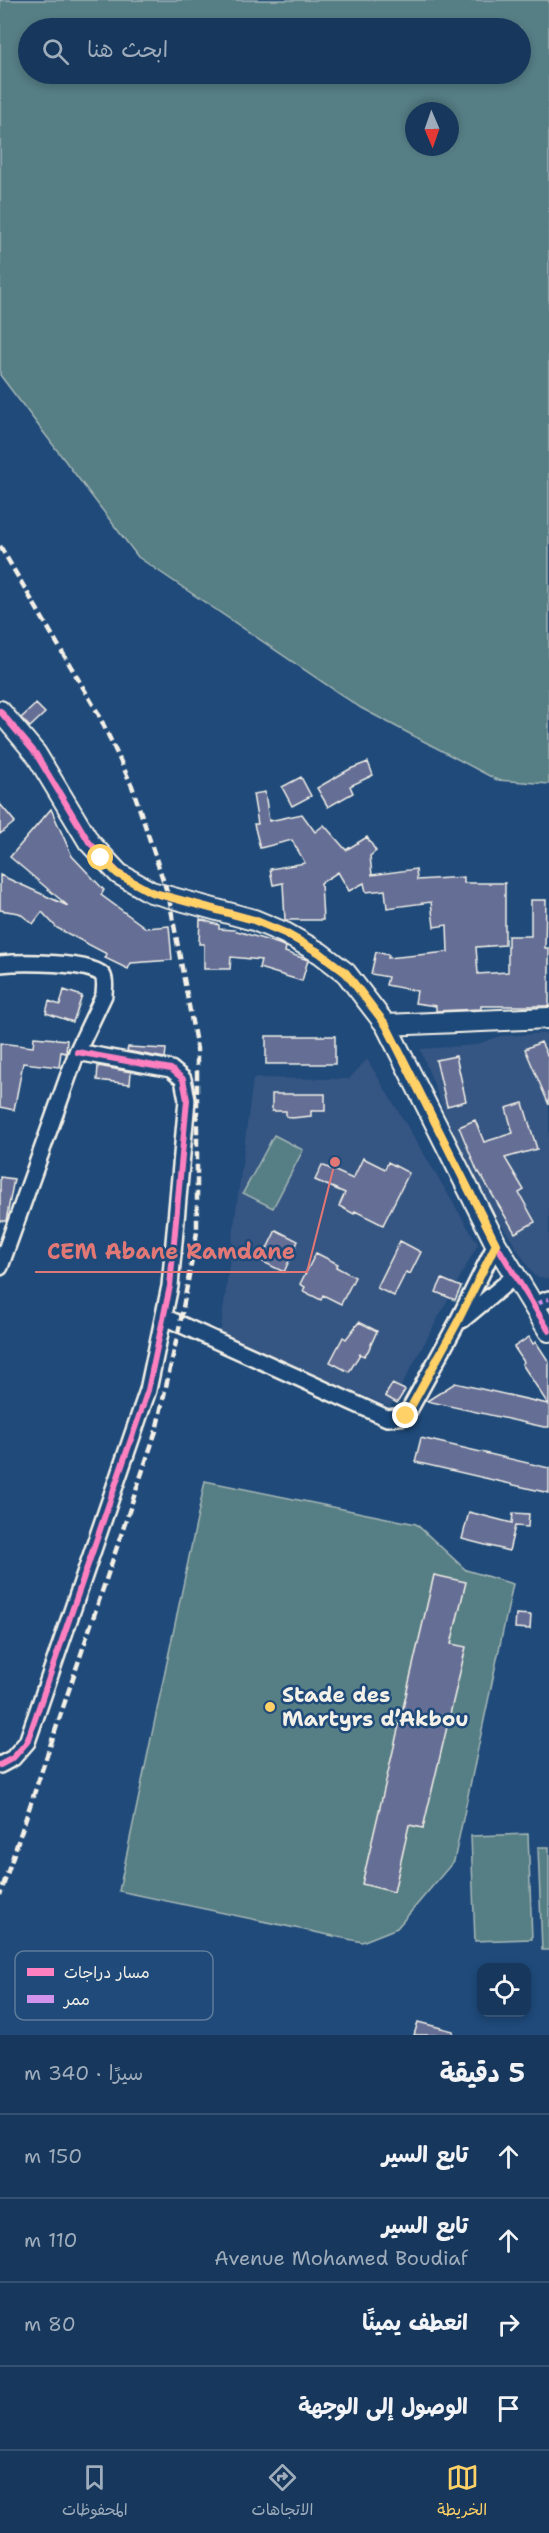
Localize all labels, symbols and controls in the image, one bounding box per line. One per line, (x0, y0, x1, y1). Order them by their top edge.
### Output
search box (18, 18, 531, 84)
icon: search (39, 35, 72, 68)
text: ابحث هنا (87, 35, 168, 64)
north arrow (405, 102, 459, 156)
route start (87, 844, 113, 870)
callout: CEM Abane Ramdane (35, 1232, 307, 1272)
text: CEM Abane Ramdane (47, 1237, 295, 1266)
route end (392, 1402, 418, 1428)
place label: Stade des Martyrs d’Akbou (282, 1681, 469, 1733)
marker: Stade des Martyrs d’Akbou (263, 1700, 277, 1714)
legend (15, 1951, 213, 2020)
text: مسار دراجات (64, 1962, 150, 1983)
map controls (477, 1963, 531, 2017)
button: locate (477, 1963, 531, 2017)
text: ممر (62, 1989, 90, 2010)
text: 5 دقيقة (440, 2055, 525, 2090)
text: سيرًا · 340 m (24, 2060, 143, 2086)
text: تابع السير (382, 2140, 468, 2169)
icon: ahead (492, 2140, 525, 2173)
text: 150 m (24, 2143, 82, 2169)
text: تابع السير (382, 2211, 468, 2240)
icon: ahead (492, 2224, 525, 2257)
text: 110 m (24, 2227, 78, 2253)
text: Avenue Mohamed Boudiaf (214, 2245, 468, 2271)
text: انعطف يمينًا (362, 2308, 468, 2337)
icon: right (492, 2308, 525, 2341)
text: 80 m (24, 2311, 76, 2337)
text: الوصول إلى الوجهة (298, 2392, 468, 2421)
icon: arrive (492, 2392, 525, 2425)
tab: المحفوظات (62, 2461, 128, 2524)
tab: الاتجاهات (252, 2461, 313, 2524)
tab: الخريطة (437, 2461, 487, 2524)

